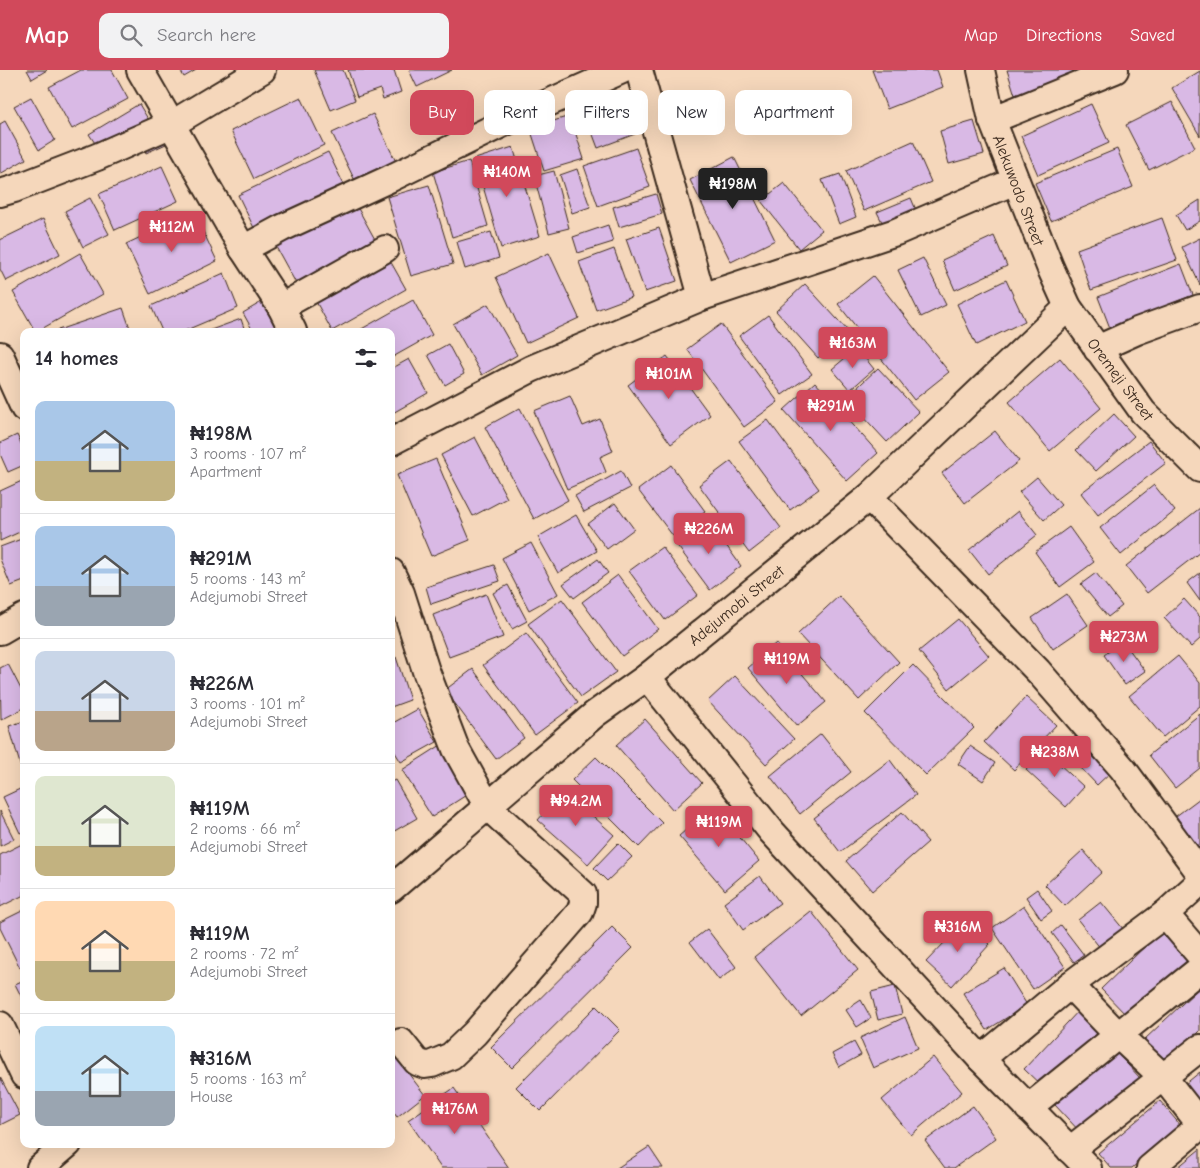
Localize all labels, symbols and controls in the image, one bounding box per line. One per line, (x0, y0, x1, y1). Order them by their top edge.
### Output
search box (99, 13, 449, 58)
text: Map (25, 21, 69, 49)
icon: search (117, 21, 145, 49)
text: Search here (157, 24, 256, 46)
text: Map (964, 25, 998, 46)
text: Directions (1026, 25, 1102, 46)
text: Saved (1130, 25, 1175, 46)
chip: Buy (410, 90, 474, 135)
chip: Rent (484, 90, 555, 135)
chip: Filters (565, 90, 648, 135)
chip: New (658, 90, 725, 135)
chip: Apartment (735, 90, 852, 135)
street label: Alekuwodo Street (989, 133, 1048, 249)
pin: ₦140M (472, 156, 542, 198)
text: ₦140M (483, 163, 531, 181)
pin: ₦198M (698, 168, 768, 210)
text: ₦198M (709, 175, 757, 193)
pin: ₦112M (137, 210, 207, 253)
text: ₦112M (150, 218, 195, 236)
pin: ₦163M (818, 326, 888, 369)
text: ₦163M (830, 334, 877, 352)
street label: Oremeji Street (1083, 335, 1157, 425)
icon: filters (352, 344, 380, 372)
text: 14 homes (35, 346, 118, 370)
pin: ₦101M (634, 358, 704, 400)
text: ₦101M (646, 365, 692, 383)
pin: ₦291M (796, 390, 866, 432)
text: ₦291M (807, 397, 855, 415)
icon: home (75, 421, 135, 481)
text: ₦198M (190, 421, 252, 445)
text: 3 rooms · 107 m² (190, 445, 306, 463)
text: Apartment (190, 463, 262, 481)
pin: ₦226M (674, 512, 744, 555)
text: ₦226M (685, 520, 733, 538)
icon: home (75, 546, 135, 606)
text: ₦291M (190, 546, 252, 570)
street label: Adejumobi Street (685, 562, 788, 650)
text: 5 rooms · 143 m² (190, 570, 305, 588)
text: Adejumobi Street (190, 588, 307, 606)
pin: ₦273M (1089, 620, 1159, 663)
text: ₦273M (1100, 628, 1148, 646)
pin: ₦119M (752, 642, 822, 685)
text: ₦119M (764, 650, 810, 668)
icon: home (75, 671, 135, 731)
text: ₦226M (190, 671, 254, 695)
text: 3 rooms · 101 m² (190, 695, 305, 713)
text: Adejumobi Street (190, 713, 307, 731)
pin: ₦238M (1020, 736, 1090, 778)
text: ₦238M (1031, 743, 1079, 761)
pin: ₦94.2M (535, 784, 617, 827)
text: ₦94.2M (550, 792, 602, 810)
icon: home (75, 796, 135, 856)
text: ₦119M (190, 796, 250, 820)
pin: ₦119M (684, 806, 754, 848)
text: ₦119M (696, 813, 742, 831)
text: 2 rooms · 66 m² (190, 820, 300, 838)
text: Adejumobi Street (190, 838, 307, 856)
pin: ₦316M (923, 910, 993, 953)
text: ₦316M (935, 918, 982, 936)
icon: home (75, 921, 135, 981)
text: ₦119M (190, 921, 250, 945)
text: 2 rooms · 72 m² (190, 945, 299, 963)
text: Adejumobi Street (190, 963, 307, 981)
icon: home (75, 1046, 135, 1106)
text: ₦316M (190, 1046, 252, 1070)
text: 5 rooms · 163 m² (190, 1070, 306, 1088)
text: House (190, 1088, 233, 1106)
pin: ₦176M (420, 1092, 490, 1135)
text: ₦176M (432, 1100, 478, 1118)

